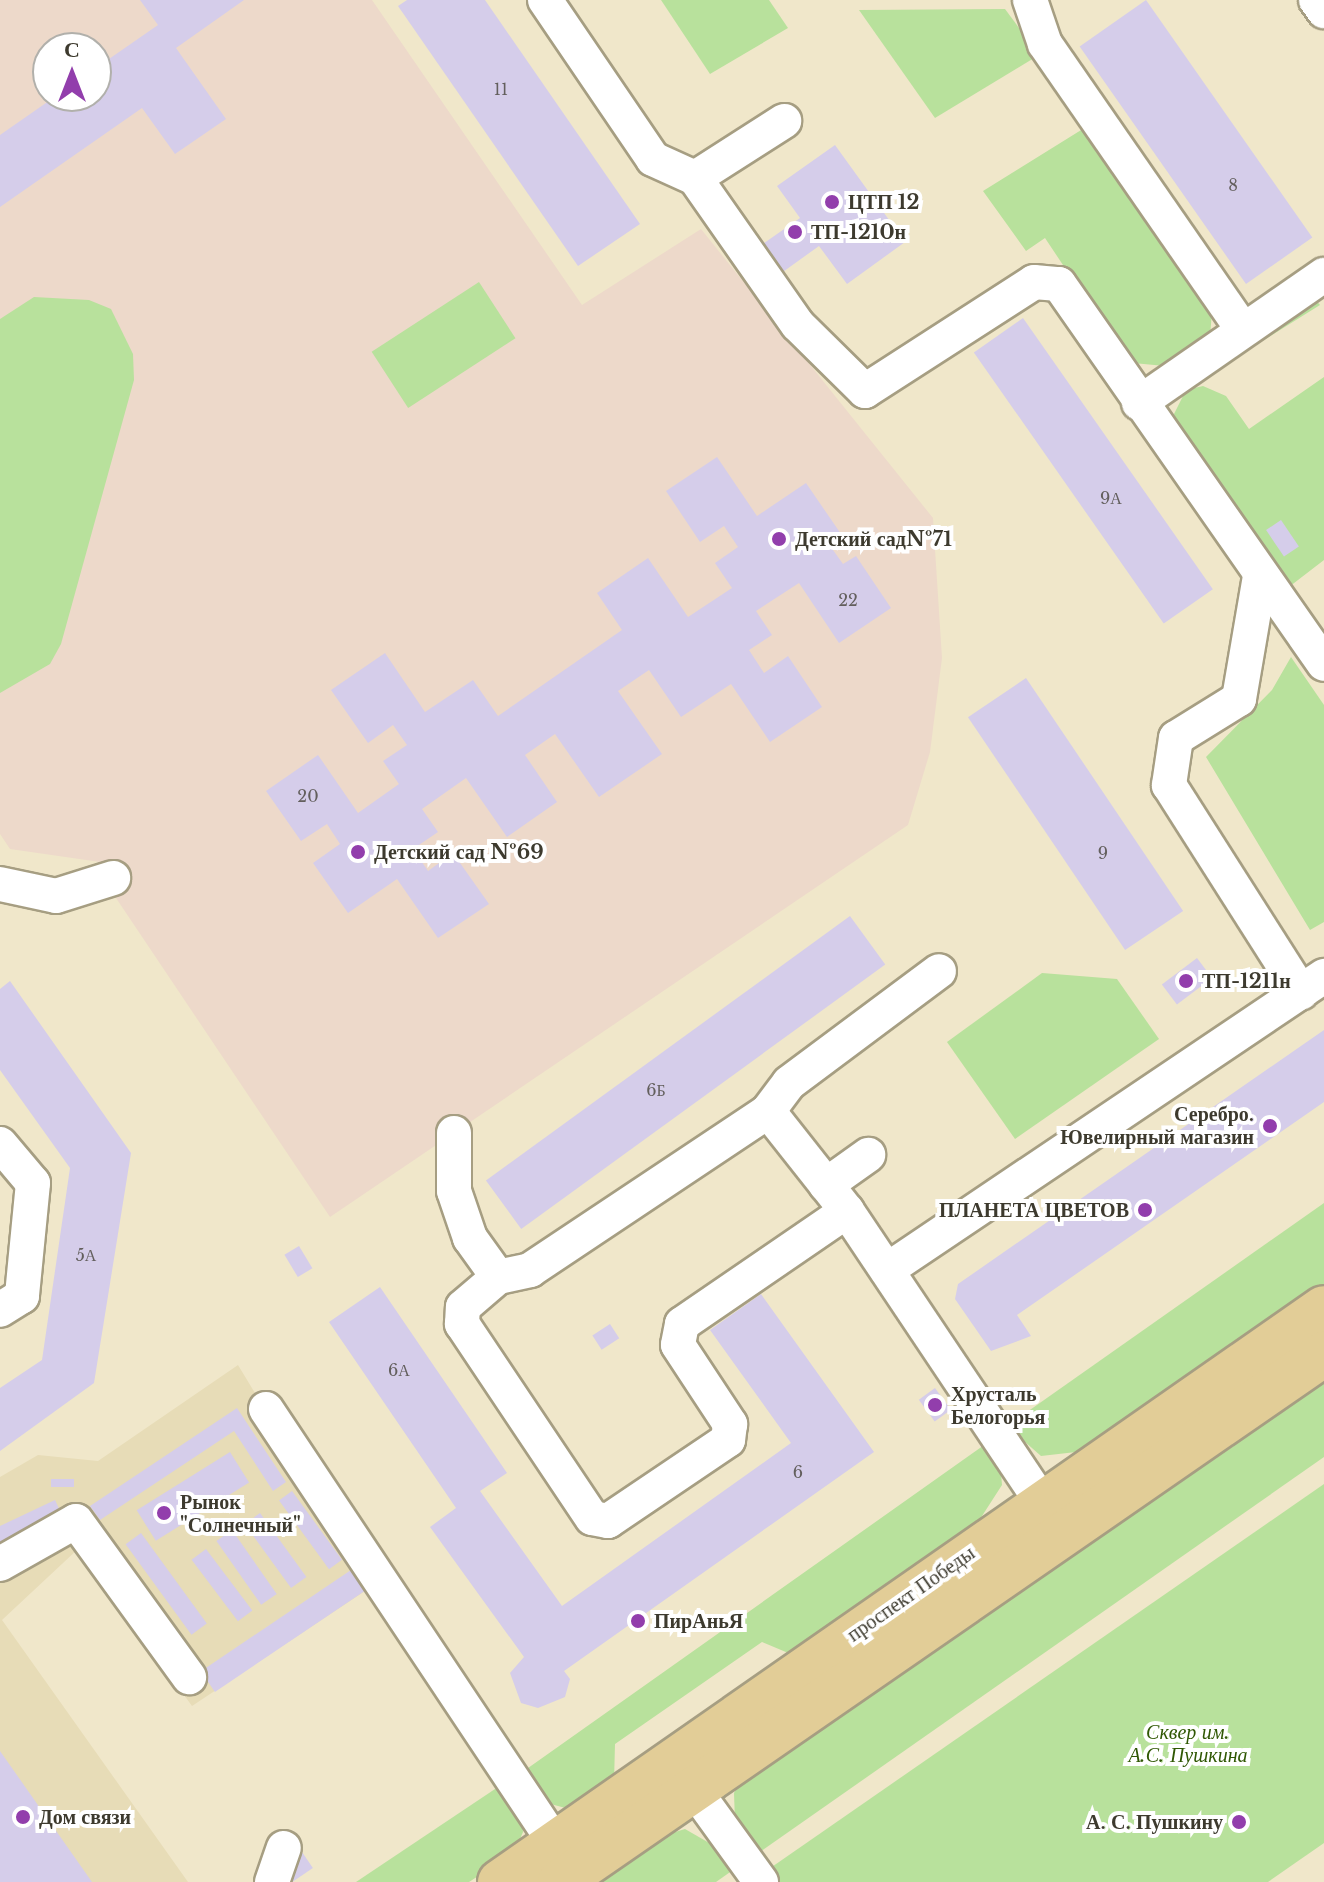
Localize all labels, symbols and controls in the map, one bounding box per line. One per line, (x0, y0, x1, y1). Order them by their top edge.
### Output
north arrow (32, 32, 112, 112)
text: С (64, 36, 80, 63)
house number: 11 (494, 79, 508, 99)
house number: 8 (1228, 175, 1238, 195)
place label: ЦТП 12 (848, 190, 920, 214)
marker: ЦТП 12 (823, 193, 841, 211)
place label: ТП-1210н (811, 220, 906, 244)
marker: ТП-1210н (786, 223, 804, 241)
house number: 9А (1100, 488, 1122, 508)
place label: Детский сад№71 (795, 527, 952, 551)
marker: Детский сад№71 (770, 530, 788, 548)
house number: 22 (838, 590, 858, 610)
house number: 20 (297, 786, 319, 806)
place label: Детский сад №69 (374, 840, 544, 864)
marker: Детский сад №69 (349, 843, 367, 861)
house number: 9 (1098, 843, 1108, 863)
place label: ТП-1211н (1202, 969, 1291, 993)
marker: ТП-1211н (1177, 972, 1195, 990)
house number: 6Б (646, 1080, 666, 1100)
place label: Серебро. Ювелирный магазин (1060, 1102, 1254, 1149)
marker: Серебро. Ювелирный магазин (1261, 1117, 1279, 1135)
place label: ПЛАНЕТА ЦВЕТОВ (939, 1198, 1129, 1222)
marker: ПЛАНЕТА ЦВЕТОВ (1136, 1201, 1154, 1219)
house number: 5А (76, 1245, 96, 1265)
house number: 6А (388, 1360, 410, 1380)
place label: Хрусталь Белогорья (951, 1382, 1045, 1429)
marker: Хрусталь Белогорья (926, 1396, 944, 1414)
house number: 6 (793, 1462, 803, 1482)
place label: Рынок "Солнечный" (180, 1490, 301, 1537)
marker: Рынок "Солнечный" (155, 1504, 173, 1522)
street label: проспект Победы (843, 1541, 979, 1647)
place label: ПирАньЯ (654, 1609, 743, 1633)
marker: ПирАньЯ (629, 1612, 647, 1630)
park label: Сквер им. А.С. Пушкина (1128, 1721, 1248, 1768)
place label: Дом связи (39, 1805, 131, 1829)
marker: Дом связи (14, 1808, 32, 1826)
place label: А. С. Пушкину (1086, 1810, 1223, 1834)
marker: А. С. Пушкину (1230, 1813, 1248, 1831)

